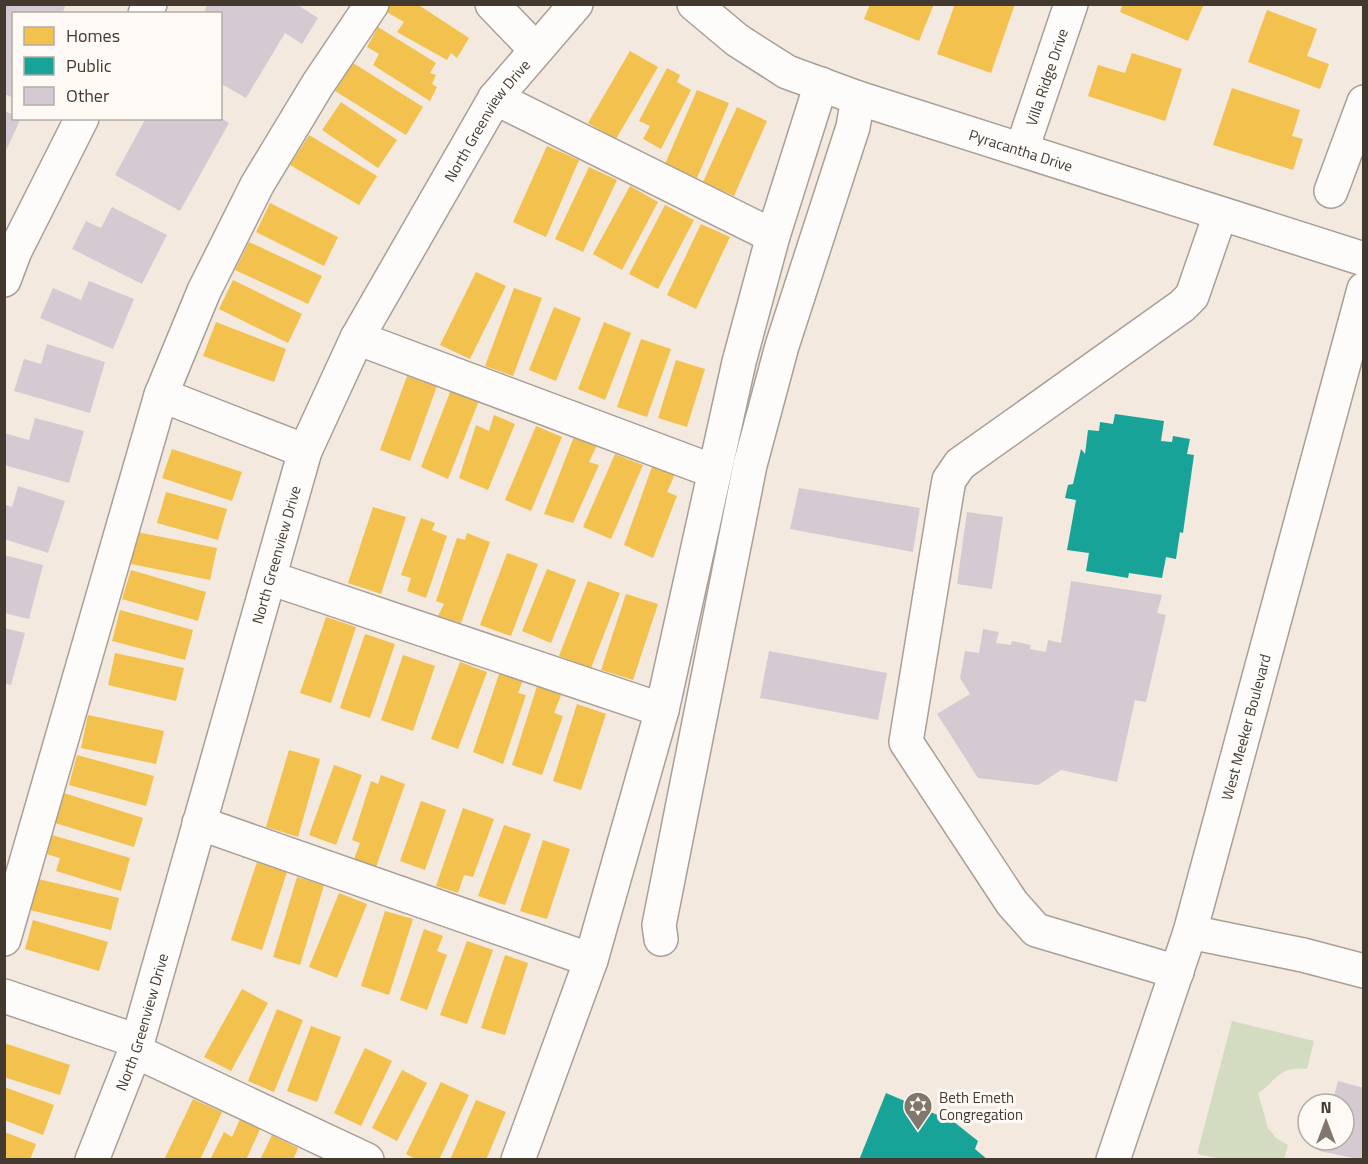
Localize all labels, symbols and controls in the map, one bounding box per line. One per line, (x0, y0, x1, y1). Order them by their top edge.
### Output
legend (12, 12, 222, 120)
text: Homes (66, 22, 120, 49)
street label: Villa Ridge Drive (1019, 25, 1074, 129)
text: Public (66, 52, 112, 79)
street label: North Greenview Drive (438, 54, 535, 186)
text: Other (66, 82, 109, 109)
street label: Pyracantha Drive (966, 123, 1076, 177)
street label: North Greenview Drive (245, 483, 306, 627)
street label: West Meeker Boulevard (1215, 651, 1276, 803)
street label: North Greenview Drive (109, 950, 174, 1094)
place label: Beth Emeth Congregation (939, 1086, 1023, 1126)
synagogue icon: Beth Emeth Congregation (902, 1090, 934, 1132)
north arrow (1296, 1092, 1356, 1152)
text: N (1320, 1095, 1332, 1119)

